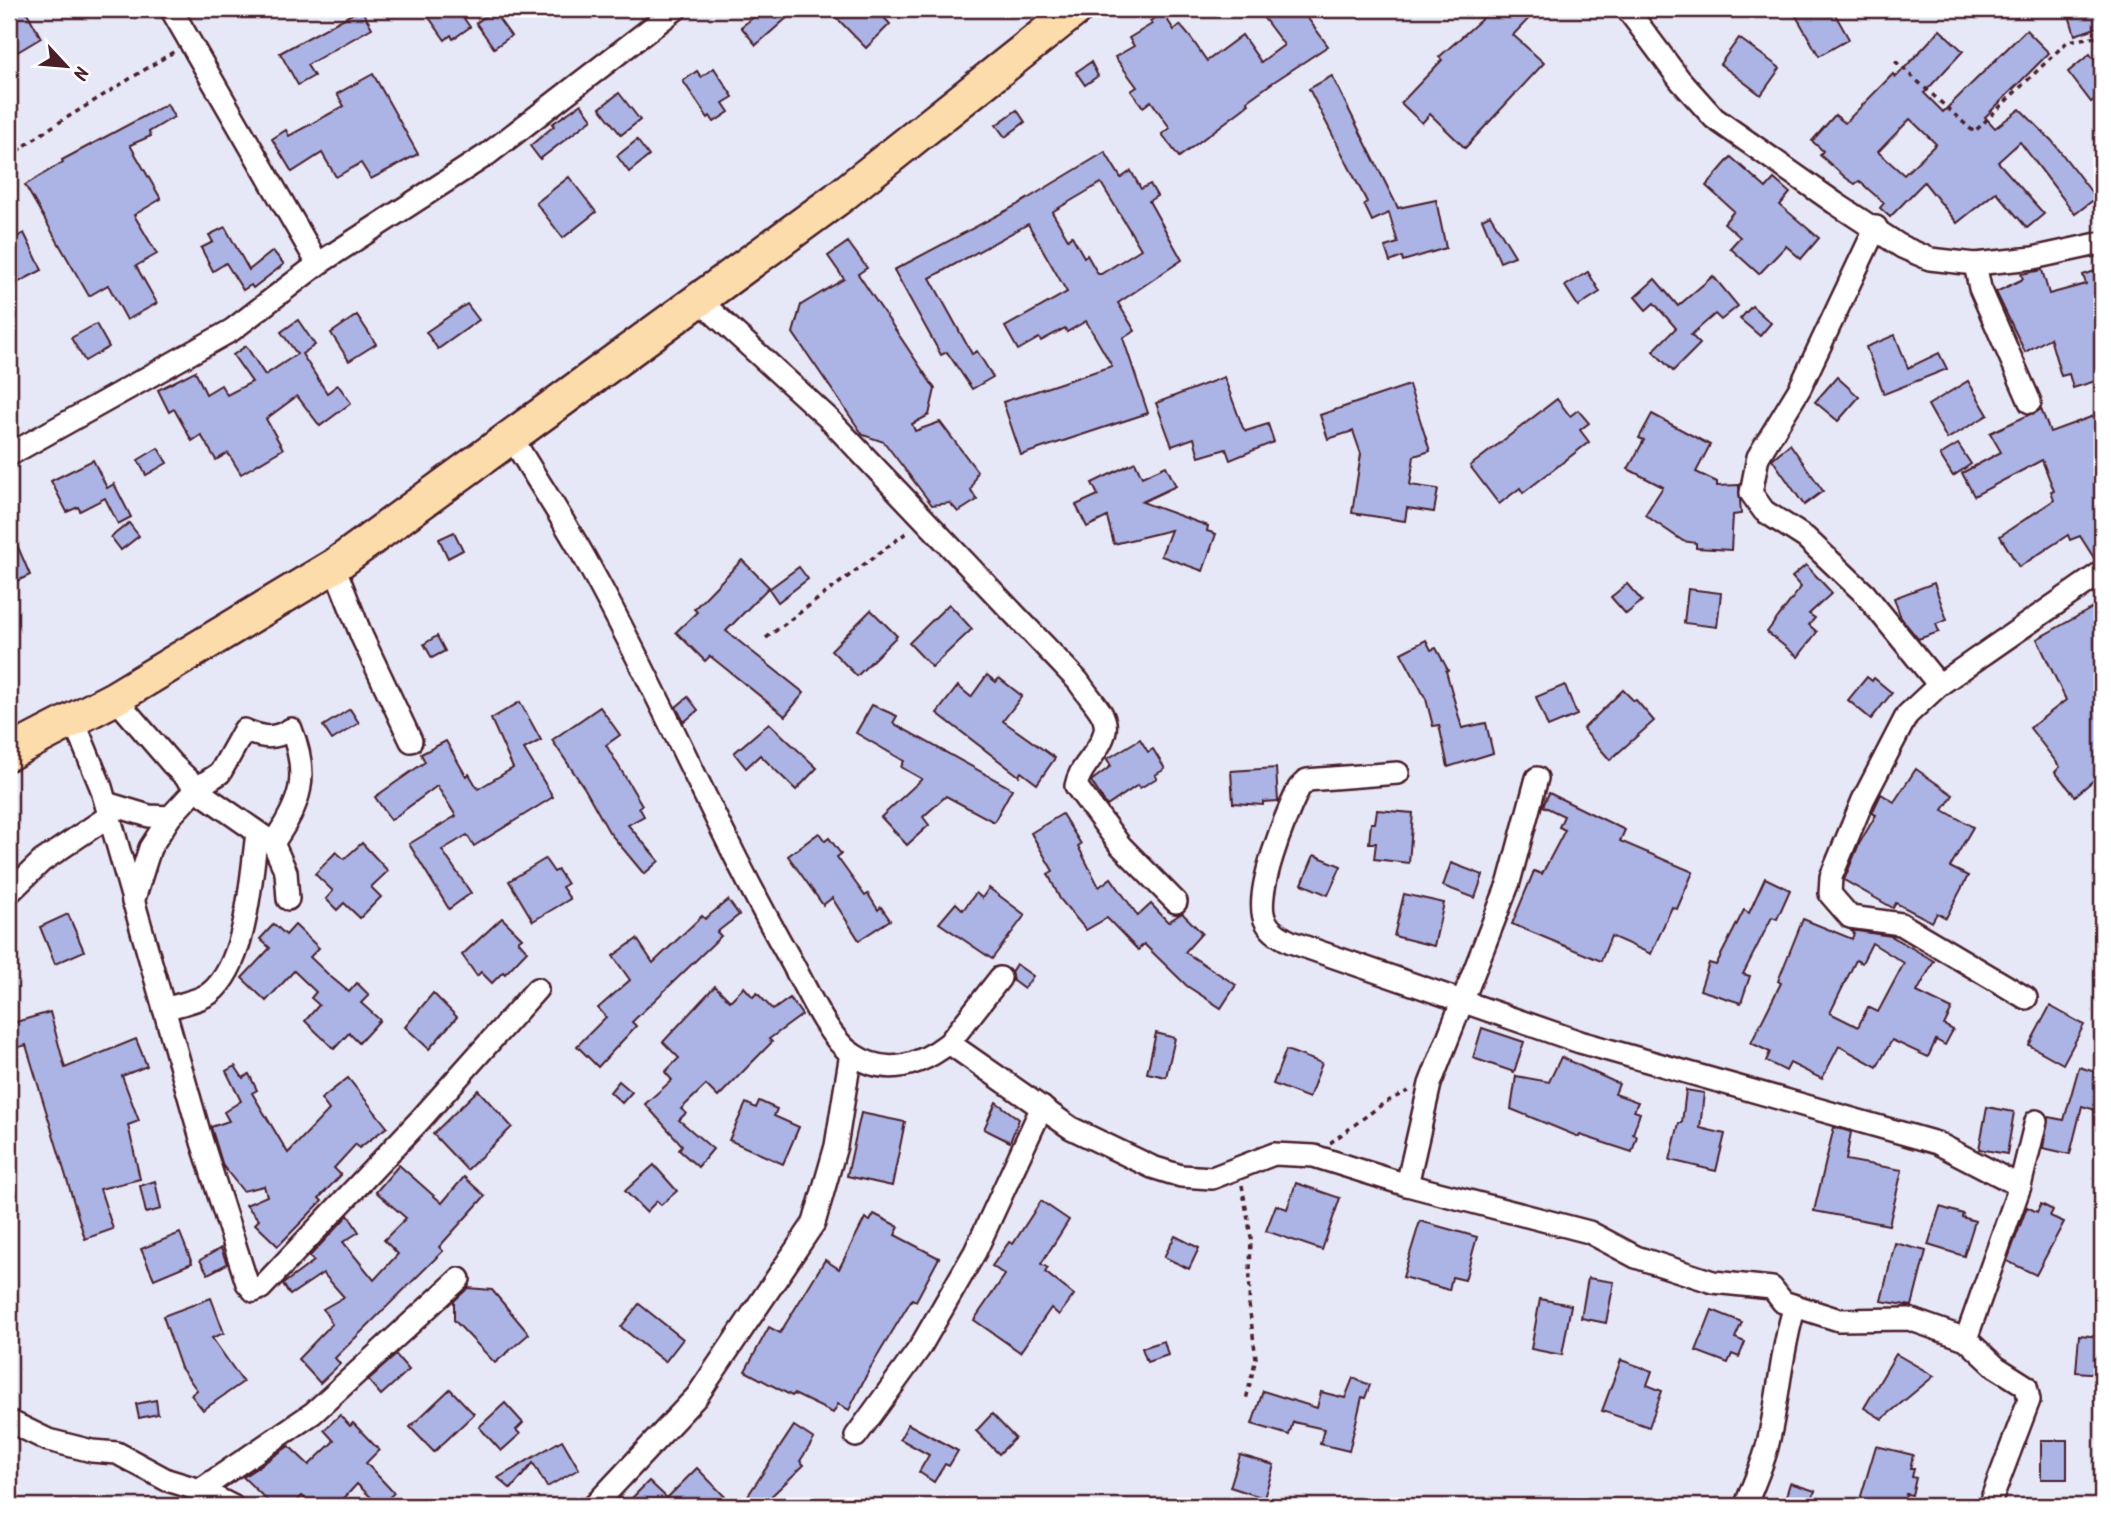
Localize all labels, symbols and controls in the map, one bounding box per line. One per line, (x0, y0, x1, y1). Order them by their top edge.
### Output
north arrow (32, 32, 102, 102)
text: N (63, 61, 96, 85)

